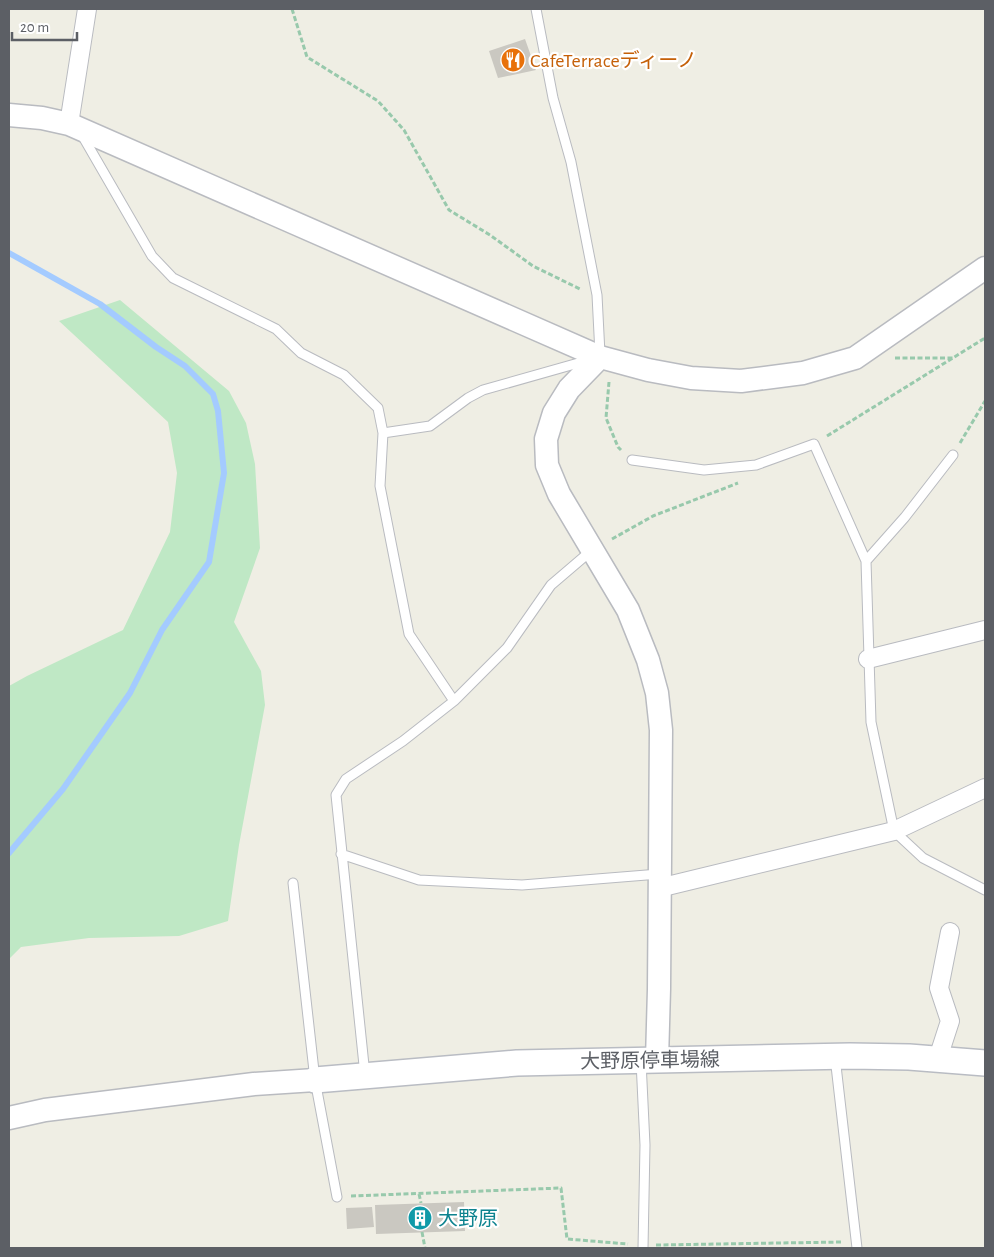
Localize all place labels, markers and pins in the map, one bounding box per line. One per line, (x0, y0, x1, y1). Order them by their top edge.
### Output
restaurant icon: CafeTerraceディーノ (500, 47, 526, 73)
place label: CafeTerraceディーノ (530, 49, 697, 71)
building icon: 大野原 (407, 1205, 433, 1231)
place label: 大野原 (438, 1208, 498, 1229)

